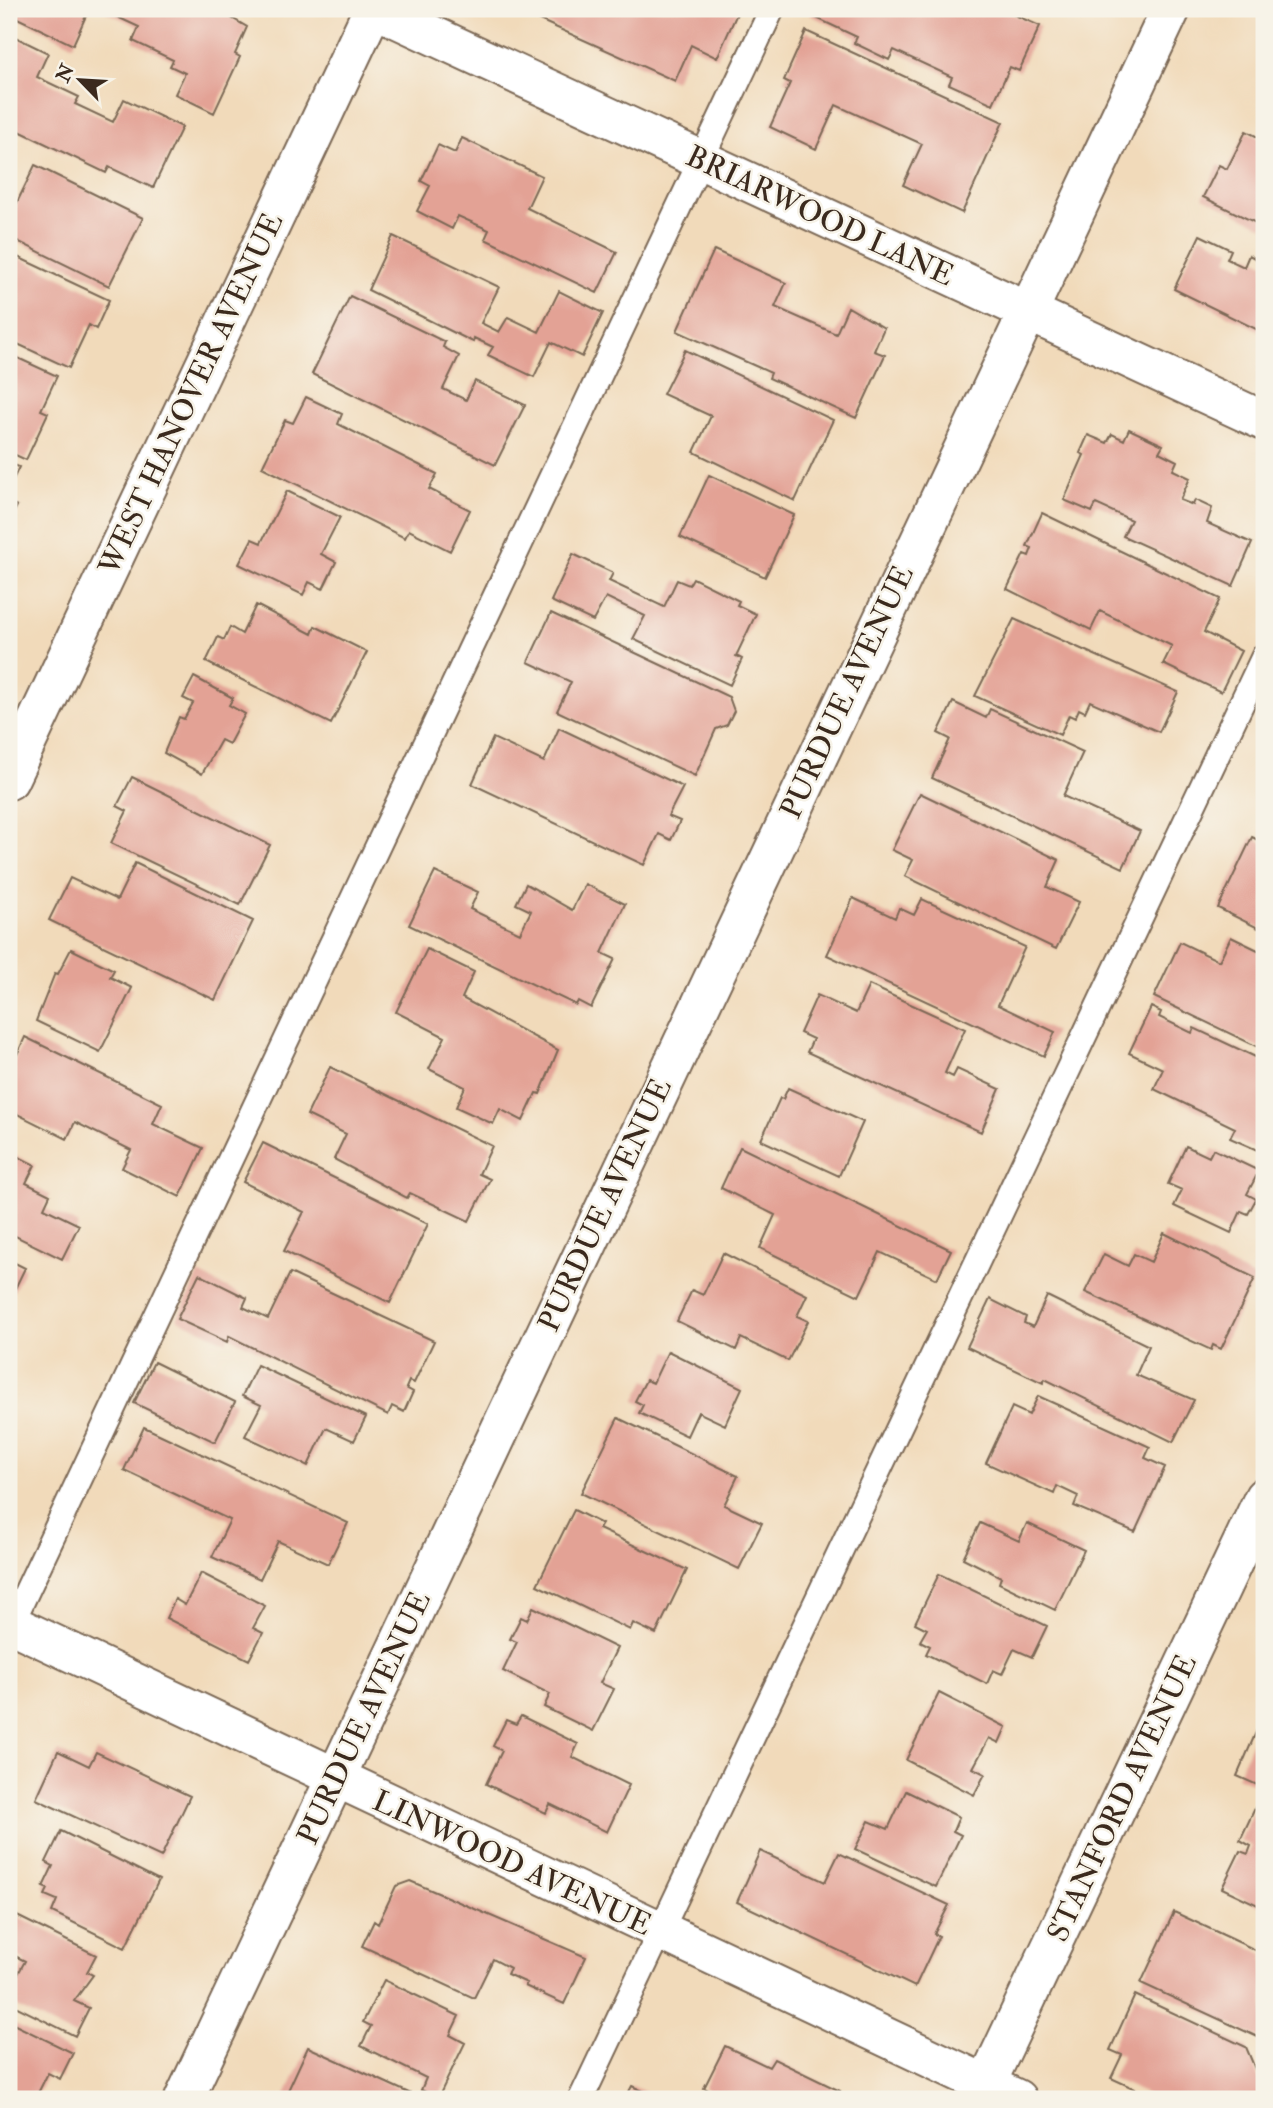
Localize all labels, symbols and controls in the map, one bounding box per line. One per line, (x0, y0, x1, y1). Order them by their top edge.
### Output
north arrow (46, 46, 116, 116)
text: N (51, 60, 80, 87)
street label: BRIARWOOD LANE (680, 138, 960, 294)
street label: WEST HANOVER AVENUE (90, 207, 291, 582)
street label: PURDUE AVENUE (772, 560, 922, 824)
street label: PURDUE AVENUE (530, 1073, 680, 1337)
street label: PURDUE AVENUE (289, 1586, 439, 1850)
street label: STANFORD AVENUE (1039, 1648, 1205, 1948)
street label: LINWOOD AVENUE (367, 1782, 657, 1944)

